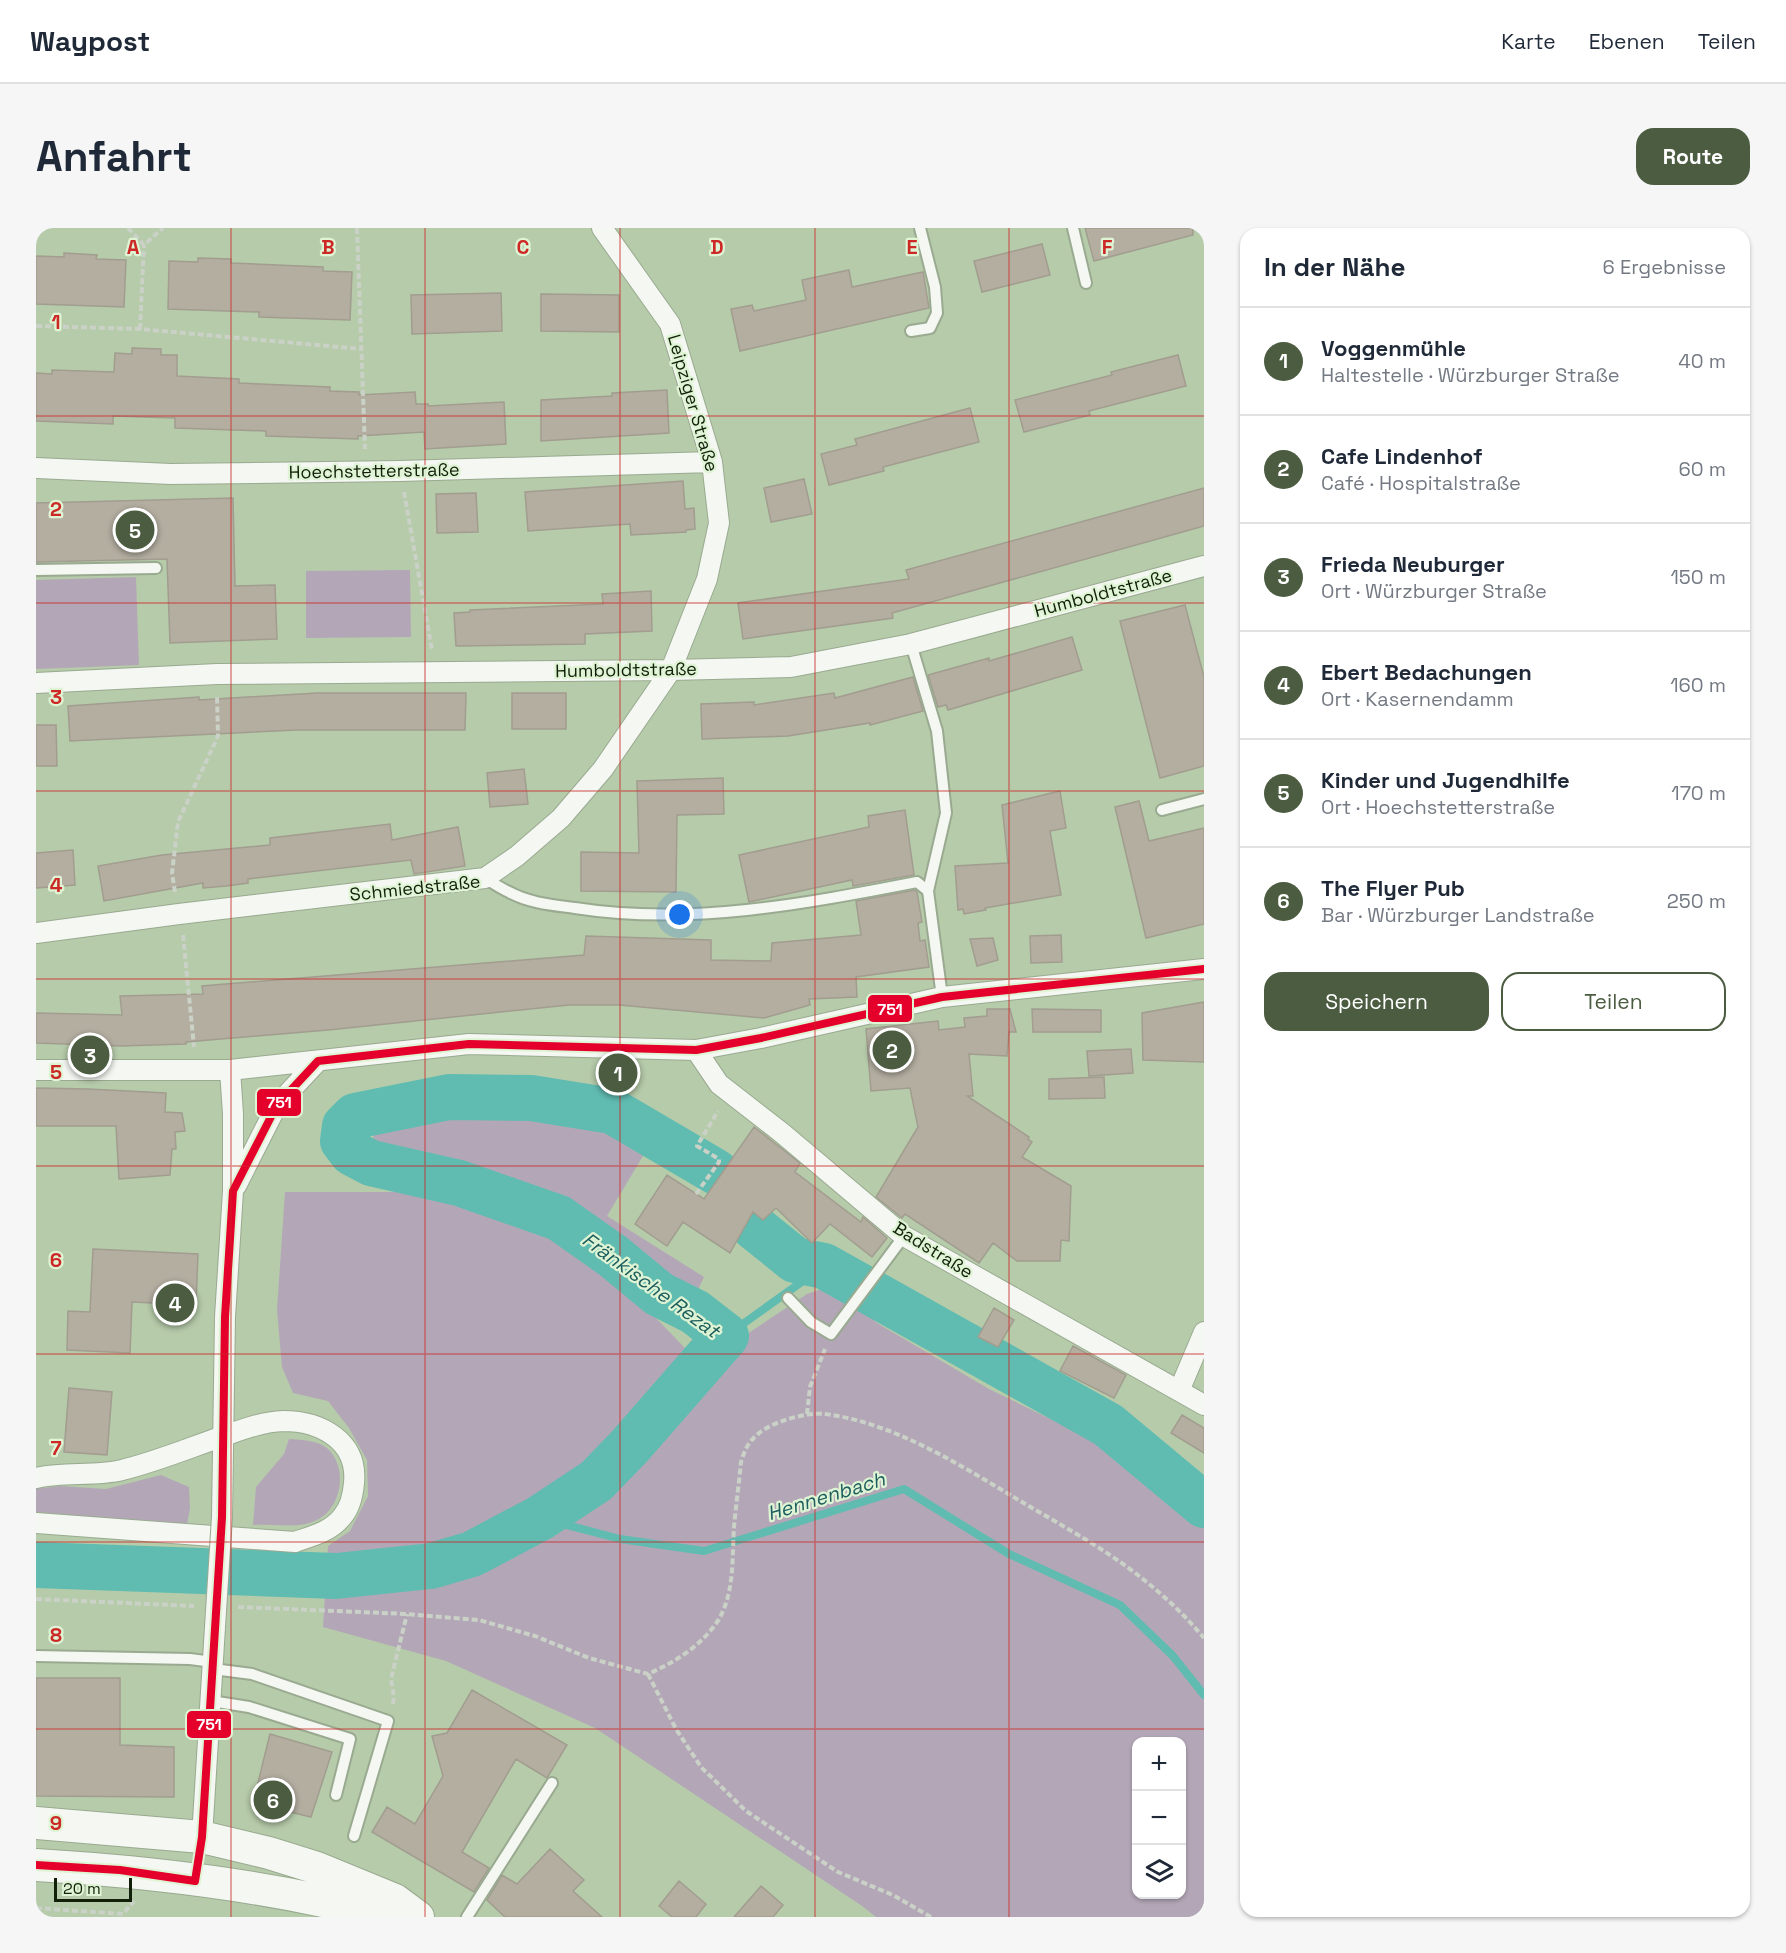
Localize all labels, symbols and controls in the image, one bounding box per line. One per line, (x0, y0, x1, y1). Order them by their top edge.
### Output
text: Waypost (30, 23, 150, 59)
text: Karte (1501, 28, 1556, 55)
text: Ebenen (1589, 28, 1665, 55)
text: Teilen (1698, 28, 1756, 55)
button: Route (1636, 128, 1750, 185)
text: Anfahrt (36, 130, 192, 183)
text: A (127, 234, 140, 260)
text: B (321, 234, 335, 260)
text: C (517, 234, 530, 260)
text: D (710, 234, 724, 260)
text: E (906, 234, 918, 260)
text: F (1102, 234, 1113, 260)
text: In der Nähe (1264, 250, 1405, 284)
text: 6 Ergebnisse (1603, 254, 1726, 280)
text: 1 (51, 309, 61, 335)
street label: Leipziger Straße (663, 332, 724, 474)
text: Voggenmühle (1321, 334, 1466, 362)
text: 1 (1279, 348, 1288, 374)
text: 40 m (1678, 348, 1726, 374)
text: Haltestelle · Würzburger Straße (1321, 362, 1620, 388)
text: Cafe Lindenhof (1321, 442, 1482, 470)
text: 2 (1278, 456, 1289, 482)
text: 60 m (1679, 456, 1726, 482)
street label: Hoechstetterstraße (288, 458, 460, 483)
text: Café · Hospitalstraße (1321, 470, 1521, 496)
text: 2 (50, 496, 62, 522)
pin: 5 (116, 508, 154, 552)
text: Frieda Neuburger (1321, 550, 1505, 578)
street label: Humboldtstraße (1031, 563, 1174, 622)
text: 3 (1277, 564, 1290, 590)
text: 150 m (1671, 564, 1726, 590)
text: Ort · Würzburger Straße (1321, 578, 1547, 604)
street label: Humboldtstraße (555, 657, 697, 682)
text: Ebert Bedachungen (1321, 658, 1532, 686)
text: 4 (1277, 672, 1290, 698)
text: 160 m (1670, 672, 1726, 698)
text: 3 (50, 684, 62, 710)
text: Ort · Kasernendamm (1321, 686, 1514, 712)
text: Kinder und Jugendhilfe (1321, 766, 1570, 794)
text: 5 (1278, 780, 1290, 806)
text: 170 m (1671, 780, 1726, 806)
text: Ort · Hoechstetterstraße (1321, 794, 1555, 820)
street label: Schmiedstraße (348, 869, 481, 906)
text: 4 (50, 872, 63, 898)
text: The Flyer Pub (1321, 874, 1465, 902)
text: 6 (1277, 888, 1290, 914)
text: 250 m (1667, 888, 1726, 914)
your location (665, 900, 694, 929)
text: Bar · Würzburger Landstraße (1321, 902, 1595, 928)
button: Speichern (1264, 972, 1489, 1031)
button: Teilen (1501, 972, 1726, 1031)
line badge: 751 (867, 994, 913, 1023)
text: 751 (877, 999, 903, 1020)
pin: 2 (872, 1028, 912, 1072)
pin: 3 (70, 1032, 110, 1078)
pin: 1 (598, 1050, 638, 1096)
text: 5 (50, 1059, 62, 1085)
line badge: 751 (256, 1088, 302, 1117)
text: 751 (266, 1092, 292, 1113)
street label: Badstraße (889, 1216, 978, 1283)
water label: Fränkische Rezat (577, 1226, 726, 1345)
text: 6 (50, 1247, 62, 1273)
pin: 4 (156, 1280, 194, 1326)
text: 7 (50, 1435, 62, 1461)
water label: Hennenbach (764, 1466, 889, 1526)
text: 8 (50, 1622, 62, 1648)
line badge: 751 (186, 1710, 232, 1739)
text: 751 (196, 1714, 222, 1735)
map controls (1132, 1737, 1186, 1899)
button: + (1132, 1737, 1186, 1791)
pin: 6 (254, 1778, 292, 1822)
button: − (1132, 1791, 1186, 1845)
text: 9 (50, 1810, 62, 1836)
button: layers (1132, 1845, 1186, 1899)
scale bar (54, 1875, 132, 1902)
text: 20 m (63, 1878, 101, 1899)

